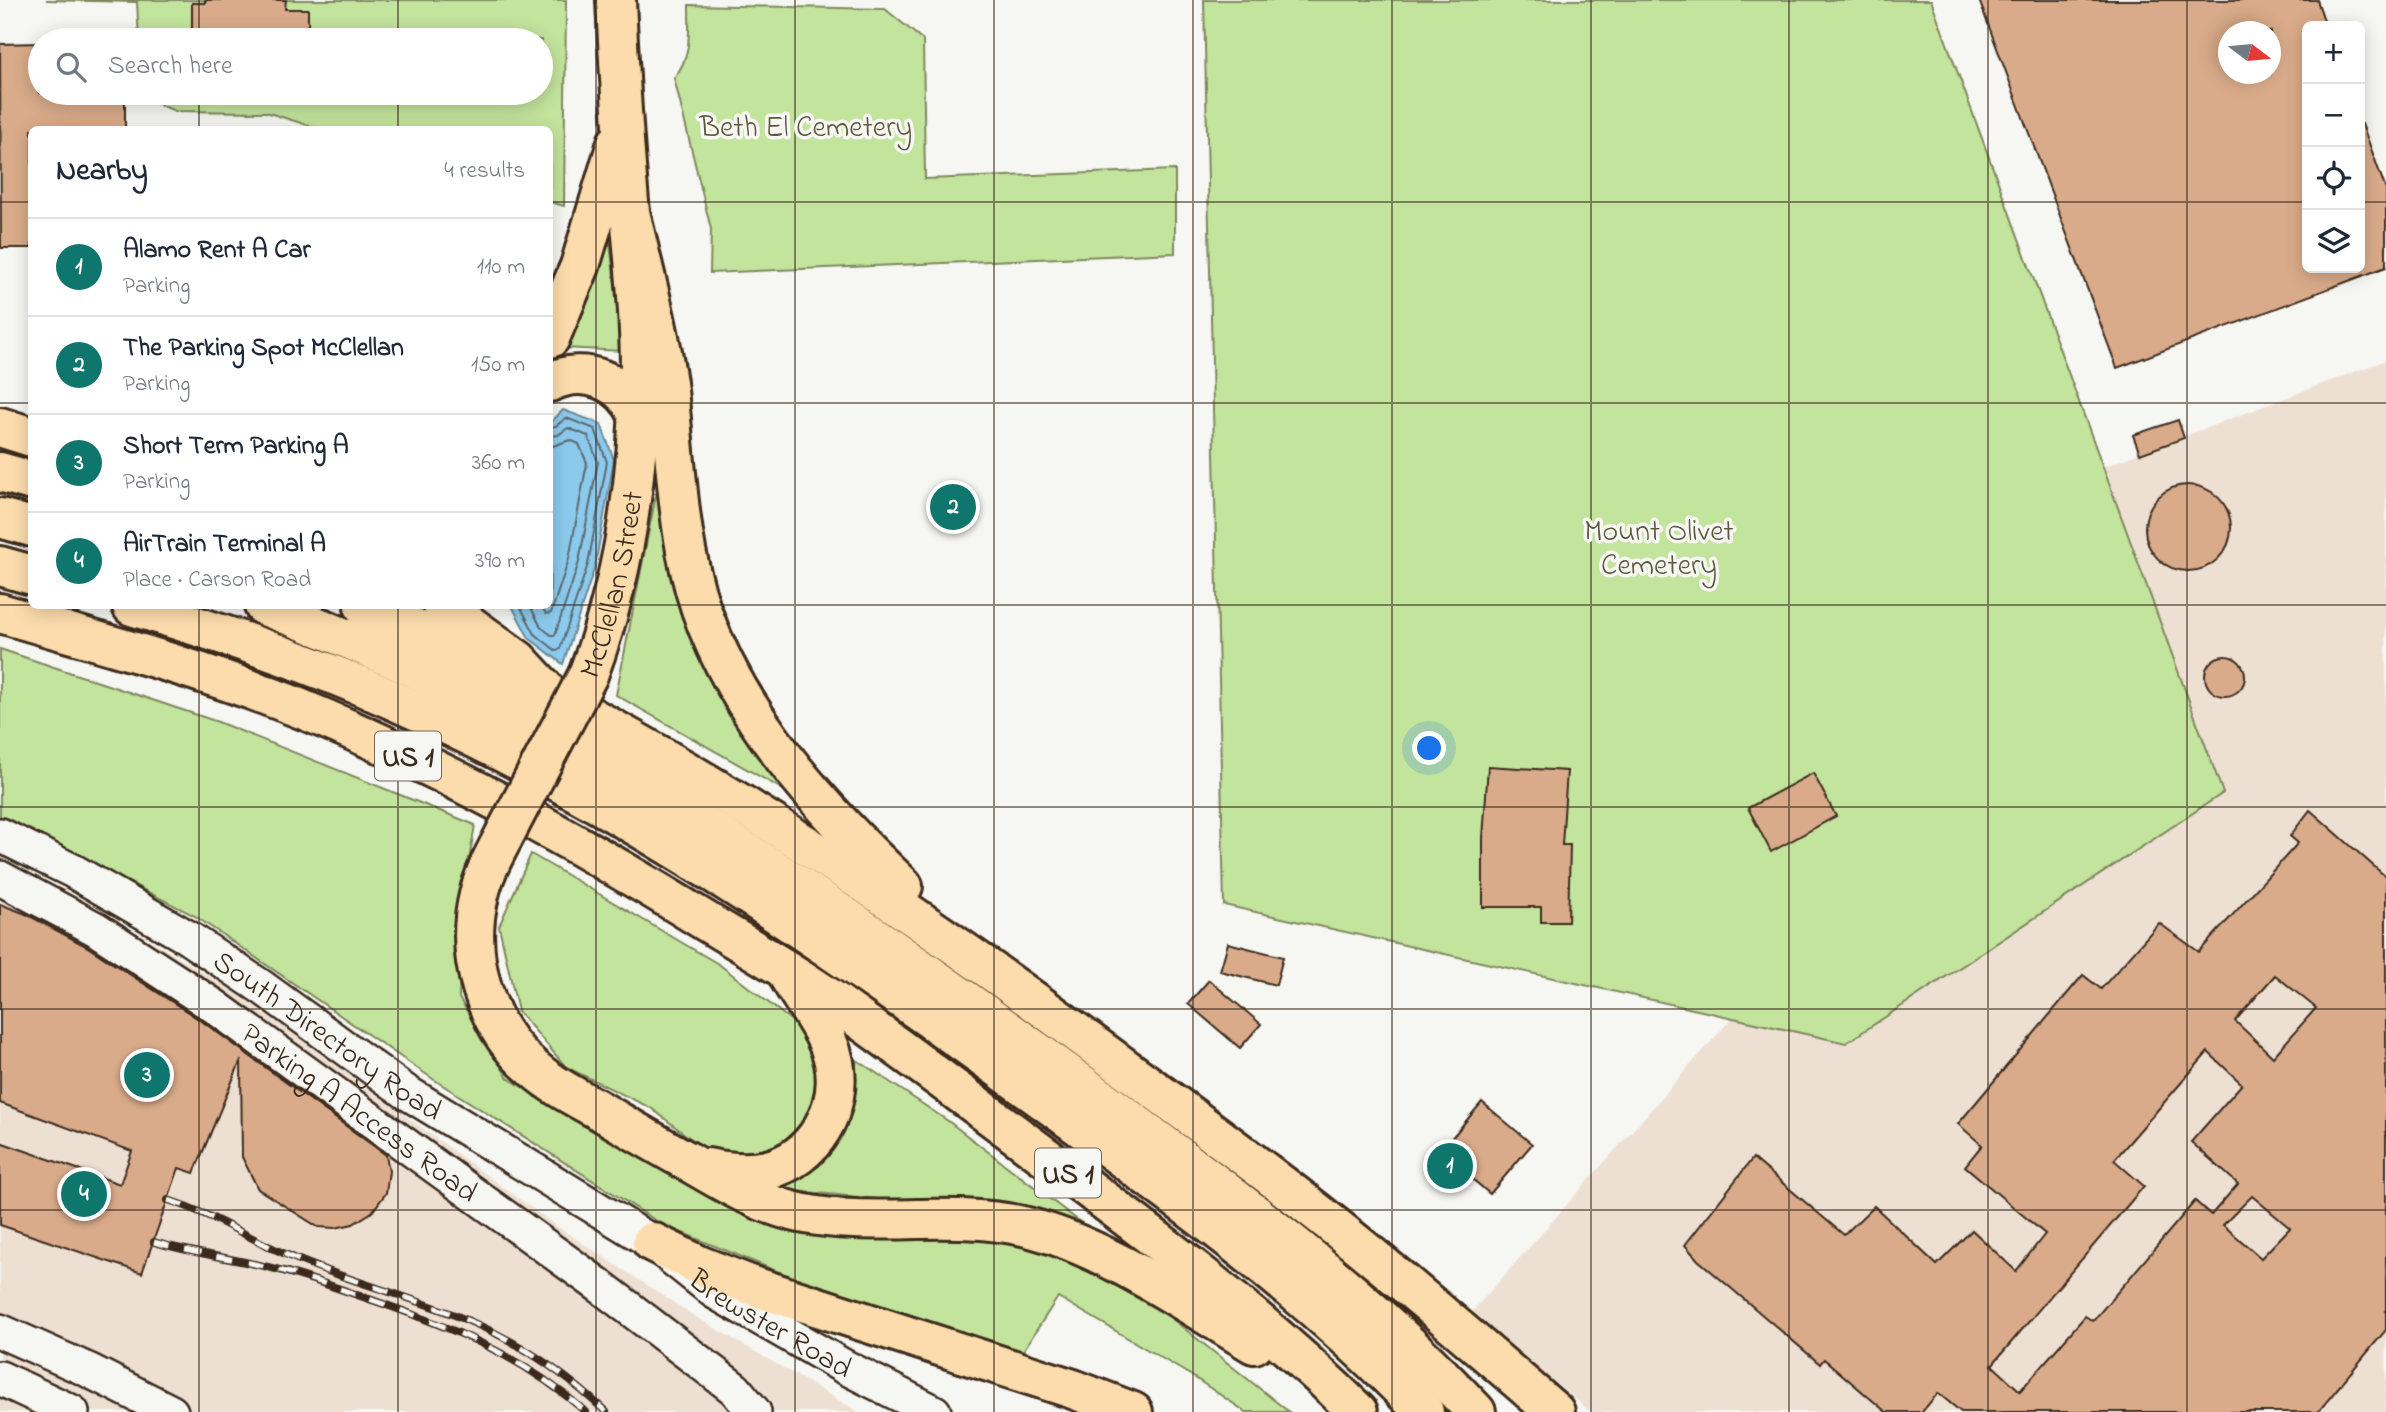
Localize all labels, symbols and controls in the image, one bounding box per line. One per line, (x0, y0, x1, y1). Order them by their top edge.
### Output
north arrow (2218, 21, 2281, 84)
map controls (2302, 21, 2365, 273)
button: + (2302, 21, 2365, 84)
search box (28, 28, 553, 105)
icon: search (52, 48, 90, 86)
text: Search here (108, 48, 233, 86)
button: − (2302, 84, 2365, 147)
park label: Beth El Cemetery (699, 107, 912, 151)
button: locate (2302, 147, 2365, 210)
text: Nearby (56, 150, 148, 194)
text: 4 results (444, 155, 525, 188)
button: layers (2302, 210, 2365, 273)
text: Alamo Rent A Car (123, 232, 311, 270)
text: 1 (75, 251, 83, 284)
text: 110 m (477, 251, 525, 284)
text: Parking (123, 270, 190, 303)
text: The Parking Spot McClellan (123, 330, 404, 368)
text: 2 (73, 349, 85, 382)
text: 150 m (471, 349, 525, 382)
text: Parking (123, 368, 190, 401)
text: Short Term Parking A (123, 428, 349, 466)
text: 3 (74, 447, 84, 480)
text: 360 m (472, 447, 525, 480)
text: Parking (123, 466, 190, 499)
pin: 2 (930, 481, 976, 533)
street label: McClellan Street (570, 489, 657, 685)
park label: Mount Olivet Cemetery (1584, 511, 1734, 589)
text: AirTrain Terminal A (123, 526, 326, 564)
text: 4 (74, 545, 84, 578)
text: 390 m (475, 545, 525, 578)
text: Place · Carson Road (123, 564, 311, 597)
your location (1412, 731, 1446, 765)
road number: US 1 (375, 732, 441, 780)
street label: South Directory Road (203, 941, 450, 1134)
street label: Parking A Access Road (231, 1013, 486, 1215)
pin: 3 (124, 1049, 170, 1101)
pin: 1 (1427, 1140, 1473, 1192)
road number: US 1 (1035, 1148, 1101, 1198)
pin: 4 (61, 1168, 107, 1220)
street label: Brewster Road (677, 1259, 859, 1392)

